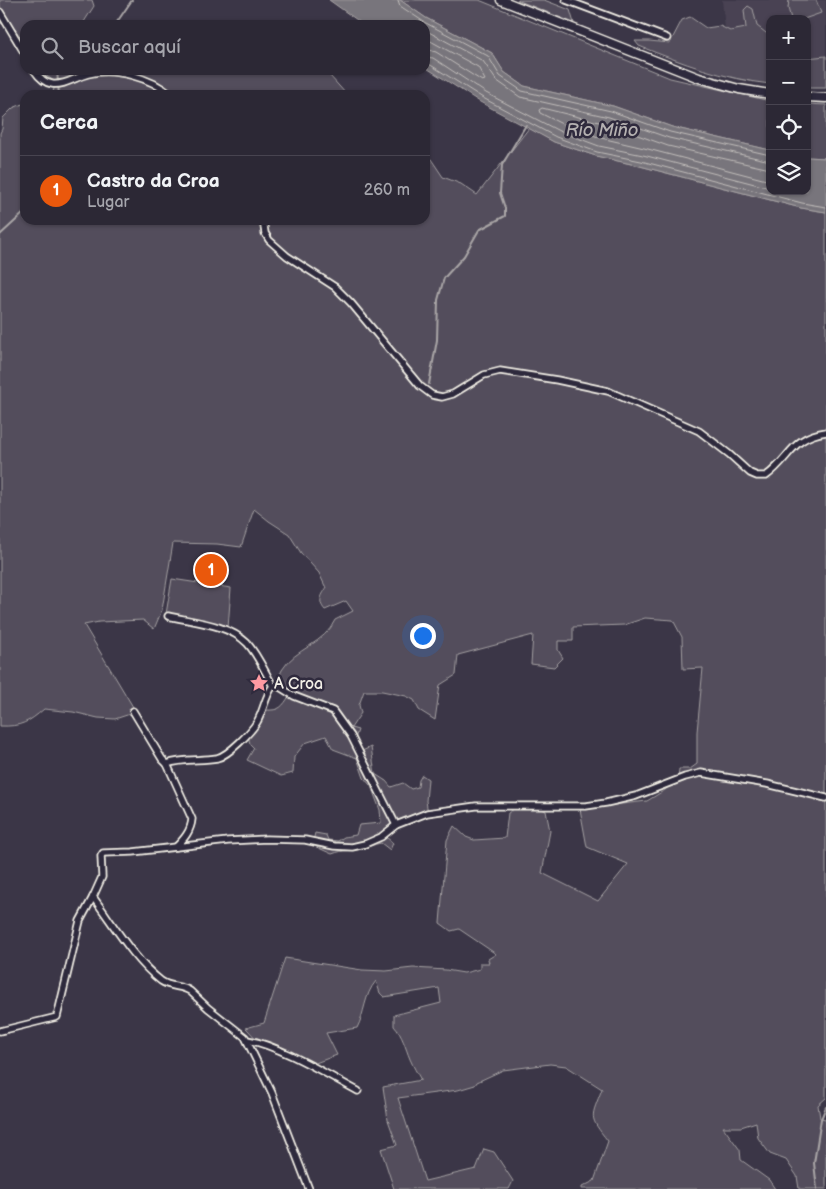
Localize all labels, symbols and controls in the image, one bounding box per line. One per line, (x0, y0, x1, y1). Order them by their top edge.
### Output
map controls (766, 15, 811, 195)
button: + (766, 15, 811, 60)
search box (20, 20, 430, 75)
icon: search (38, 34, 66, 62)
text: Buscar aquí (78, 36, 181, 59)
button: − (766, 60, 811, 105)
button: locate (766, 105, 811, 150)
text: Cerca (40, 110, 98, 135)
water label: Río Miño (566, 120, 638, 141)
button: layers (766, 150, 811, 195)
text: Castro da Croa (87, 170, 220, 193)
text: 1 (53, 181, 59, 200)
text: 260 m (364, 181, 410, 200)
text: Lugar (87, 193, 129, 212)
pin: 1 (195, 551, 227, 589)
your location (410, 623, 436, 649)
place icon: A Croa (248, 672, 270, 694)
place label: A Croa (274, 675, 323, 694)

